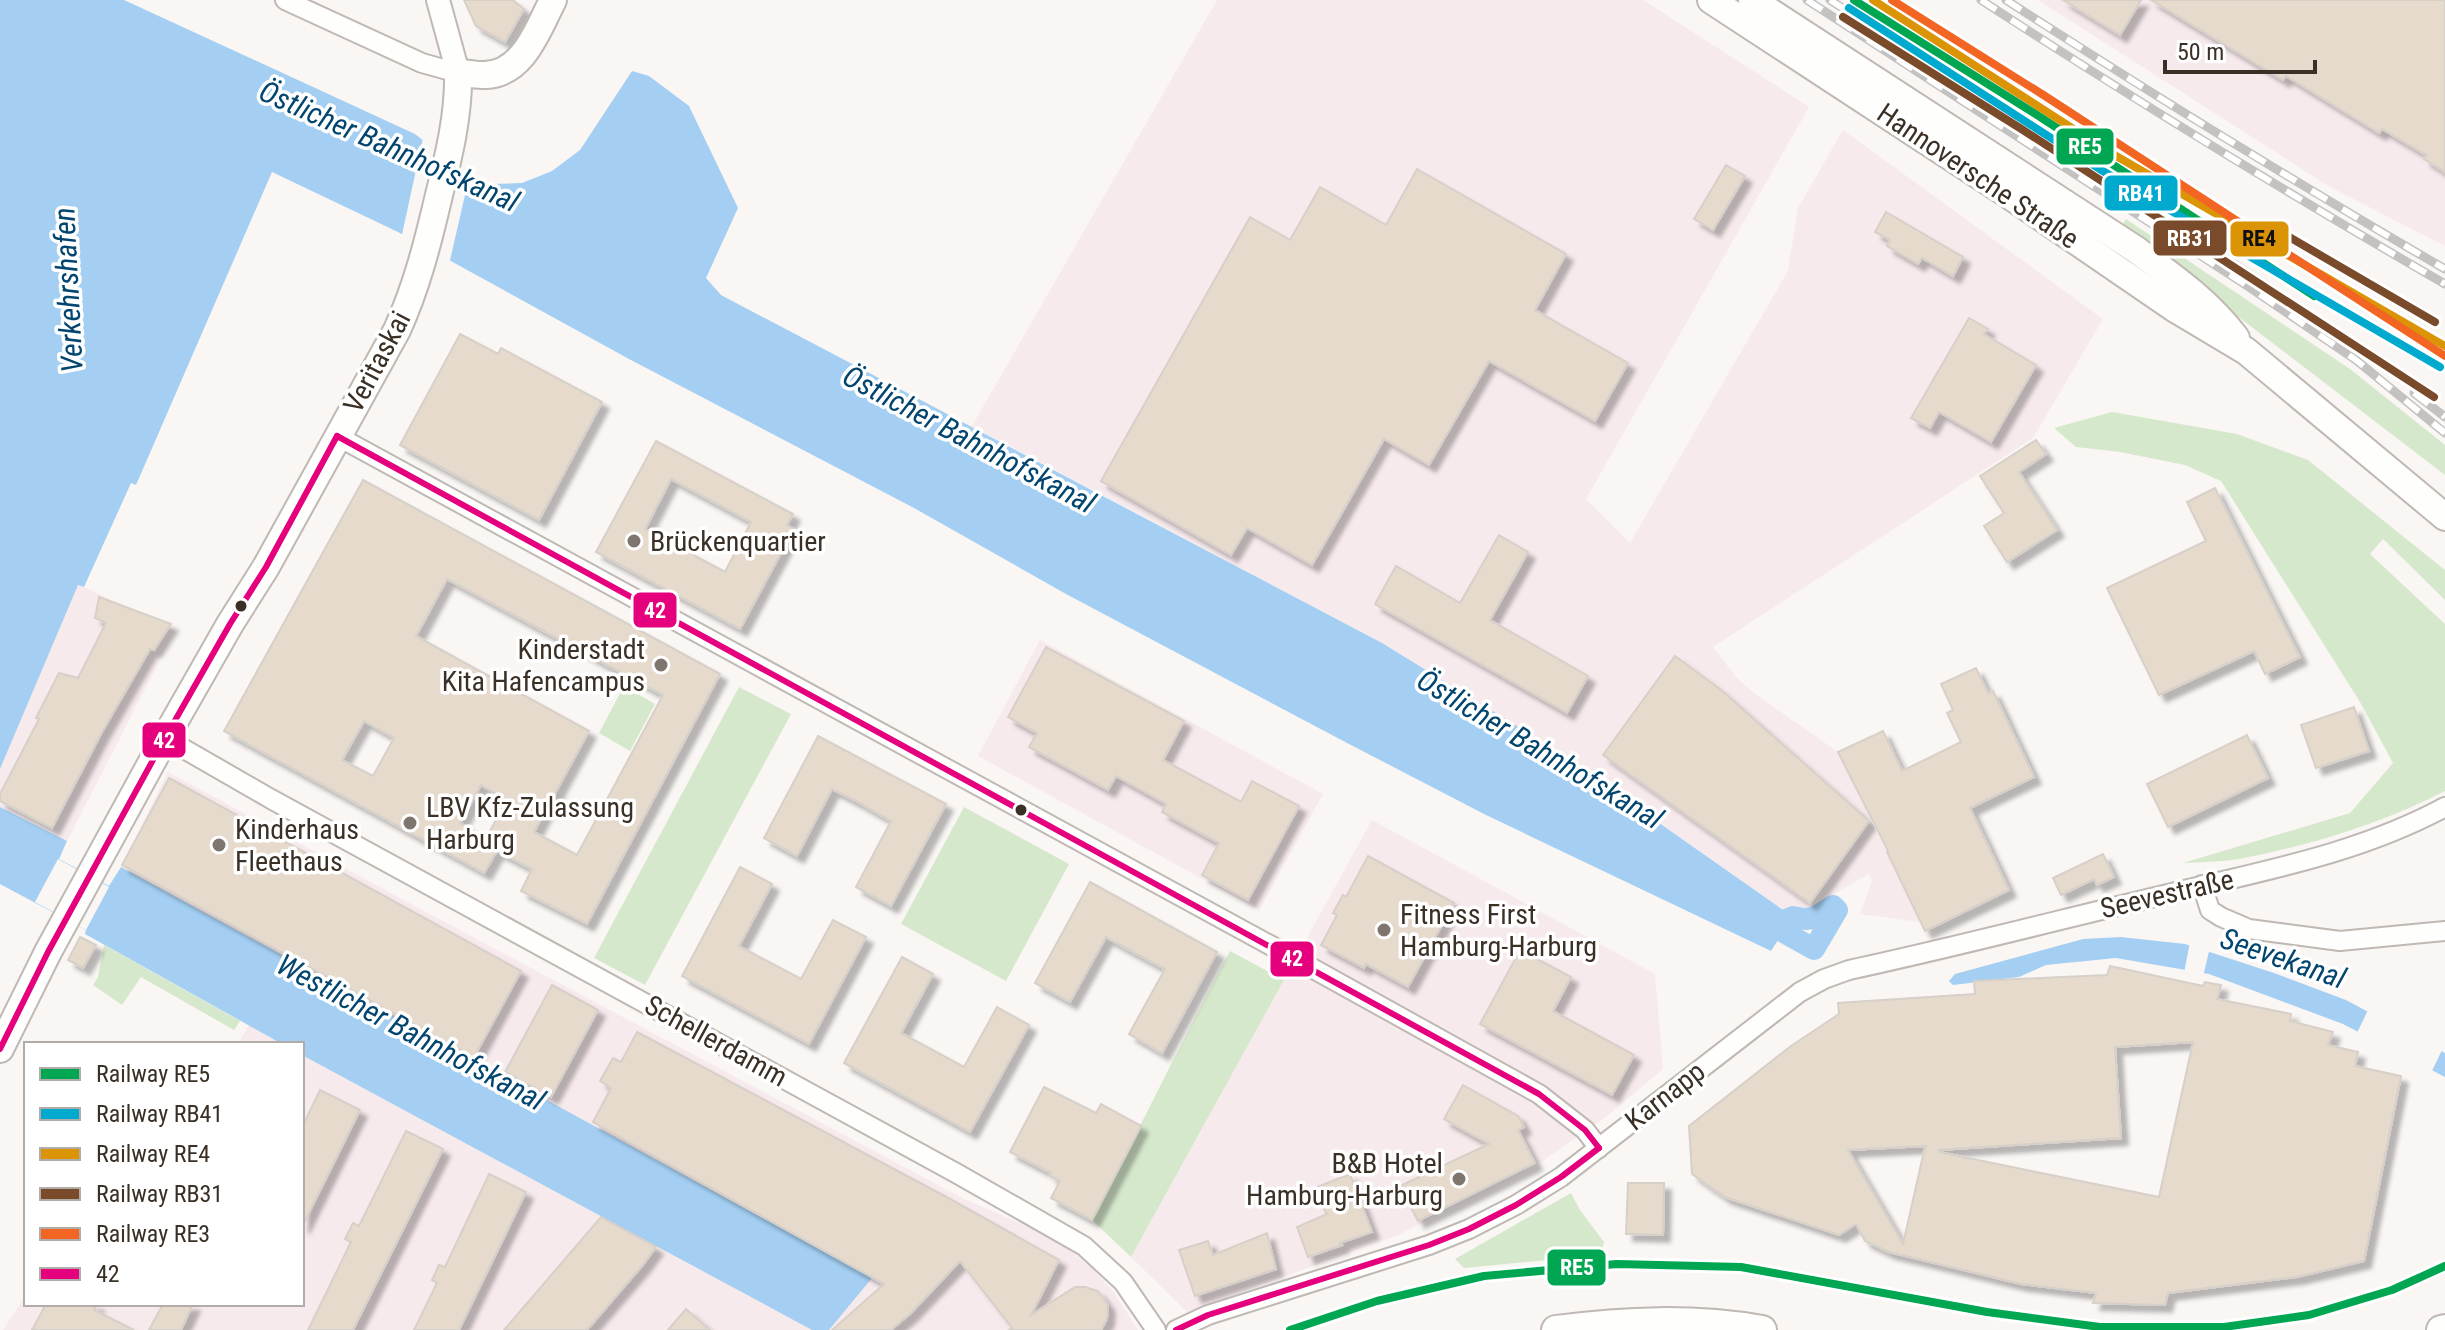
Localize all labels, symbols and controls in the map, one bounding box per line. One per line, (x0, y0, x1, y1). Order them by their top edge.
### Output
scale bar (2165, 24, 2315, 74)
text: 50 m (2177, 38, 2224, 66)
water label: Östlicher Bahnhofskanal (254, 73, 524, 219)
street label: Hannoversche Straße (1871, 96, 2085, 256)
line badge: RE5 (2055, 127, 2115, 166)
text: RE5 (2068, 134, 2102, 159)
line badge: RB41 (2103, 174, 2179, 212)
text: RB41 (2118, 181, 2164, 206)
water label: Verkehrshafen (46, 206, 90, 374)
line badge: RB31 (2152, 219, 2228, 257)
line badge: RE4 (2229, 220, 2290, 258)
text: RB31 (2167, 226, 2213, 251)
text: RE4 (2242, 226, 2276, 251)
street label: Veritaskai (337, 306, 417, 418)
water label: Östlicher Bahnhofskanal (837, 358, 1101, 520)
place label: Brückenquartier (650, 525, 826, 558)
marker: Brückenquartier (625, 532, 643, 550)
line badge: 42 (632, 591, 678, 629)
unlabelled marker (233, 598, 249, 614)
text: 42 (644, 598, 666, 623)
place label: Kinderstadt Kita Hafencampus (442, 633, 645, 698)
marker: Kinderstadt Kita Hafencampus (652, 656, 670, 674)
water label: Östlicher Bahnhofskanal (1411, 662, 1669, 836)
line badge: 42 (141, 721, 187, 759)
text: 42 (153, 728, 175, 753)
place label: LBV Kfz-Zulassung Harburg (426, 791, 634, 856)
unlabelled marker (1013, 802, 1029, 818)
place label: Kinderhaus Fleethaus (235, 813, 359, 878)
marker: LBV Kfz-Zulassung Harburg (401, 814, 419, 832)
marker: Kinderhaus Fleethaus (210, 836, 228, 854)
street label: Seevestraße (2097, 863, 2237, 925)
place label: Fitness First Hamburg-Harburg (1400, 898, 1597, 963)
water label: Seevekanal (2216, 920, 2350, 996)
marker: Fitness First Hamburg-Harburg (1375, 921, 1393, 939)
line badge: 42 (1269, 940, 1315, 978)
text: 42 (1281, 946, 1303, 971)
water label: Westlicher Bahnhofskanal (271, 947, 551, 1118)
street label: Schellerdamm (639, 988, 793, 1094)
legend (24, 1042, 304, 1306)
street label: Karnapp (1619, 1055, 1711, 1137)
text: Railway RE5 (96, 1060, 210, 1088)
text: Railway RB41 (96, 1100, 223, 1128)
text: Railway RE4 (96, 1140, 210, 1168)
place label: B&B Hotel Hamburg-Harburg (1246, 1147, 1443, 1212)
marker: B&B Hotel Hamburg-Harburg (1450, 1170, 1468, 1188)
text: Railway RB31 (96, 1180, 223, 1208)
text: Railway RE3 (96, 1220, 210, 1248)
line badge: RE5 (1546, 1248, 1607, 1287)
text: RE5 (1560, 1255, 1594, 1280)
text: 42 (96, 1260, 120, 1288)

